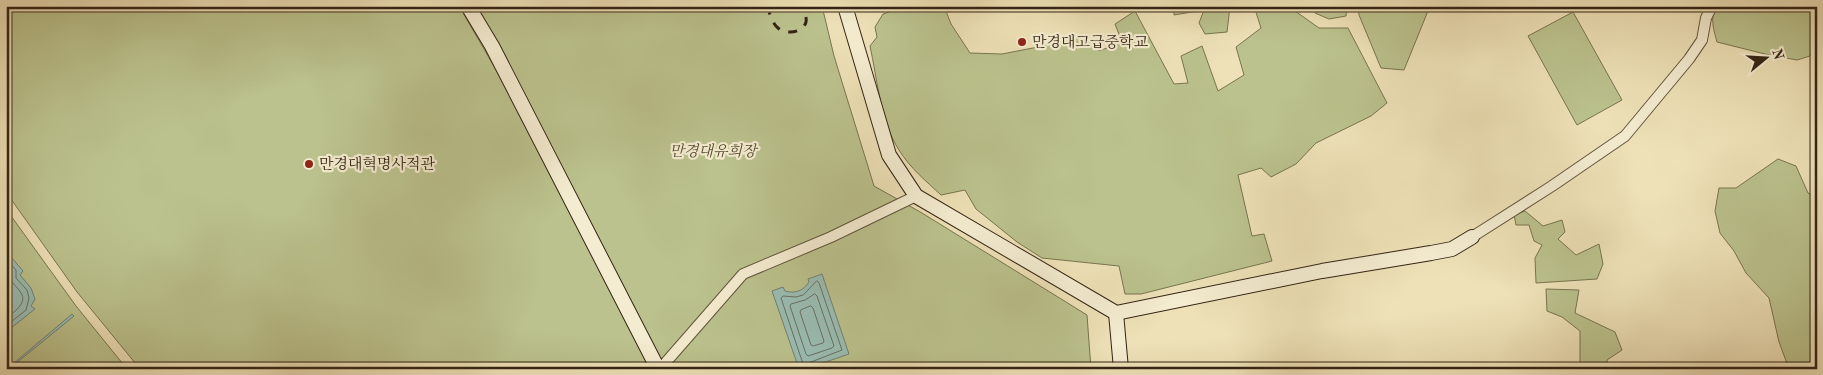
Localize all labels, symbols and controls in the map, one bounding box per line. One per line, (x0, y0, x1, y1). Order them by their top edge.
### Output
north arrow (1740, 32, 1790, 82)
place label: 만경대고급중학교 (1032, 34, 1148, 51)
marker: 만경대고급중학교 (1016, 36, 1028, 48)
text: N (1769, 47, 1786, 62)
park label: 만경대유희장 (670, 143, 759, 160)
place label: 만경대혁명사적관 (319, 156, 435, 173)
marker: 만경대혁명사적관 (303, 158, 315, 170)

